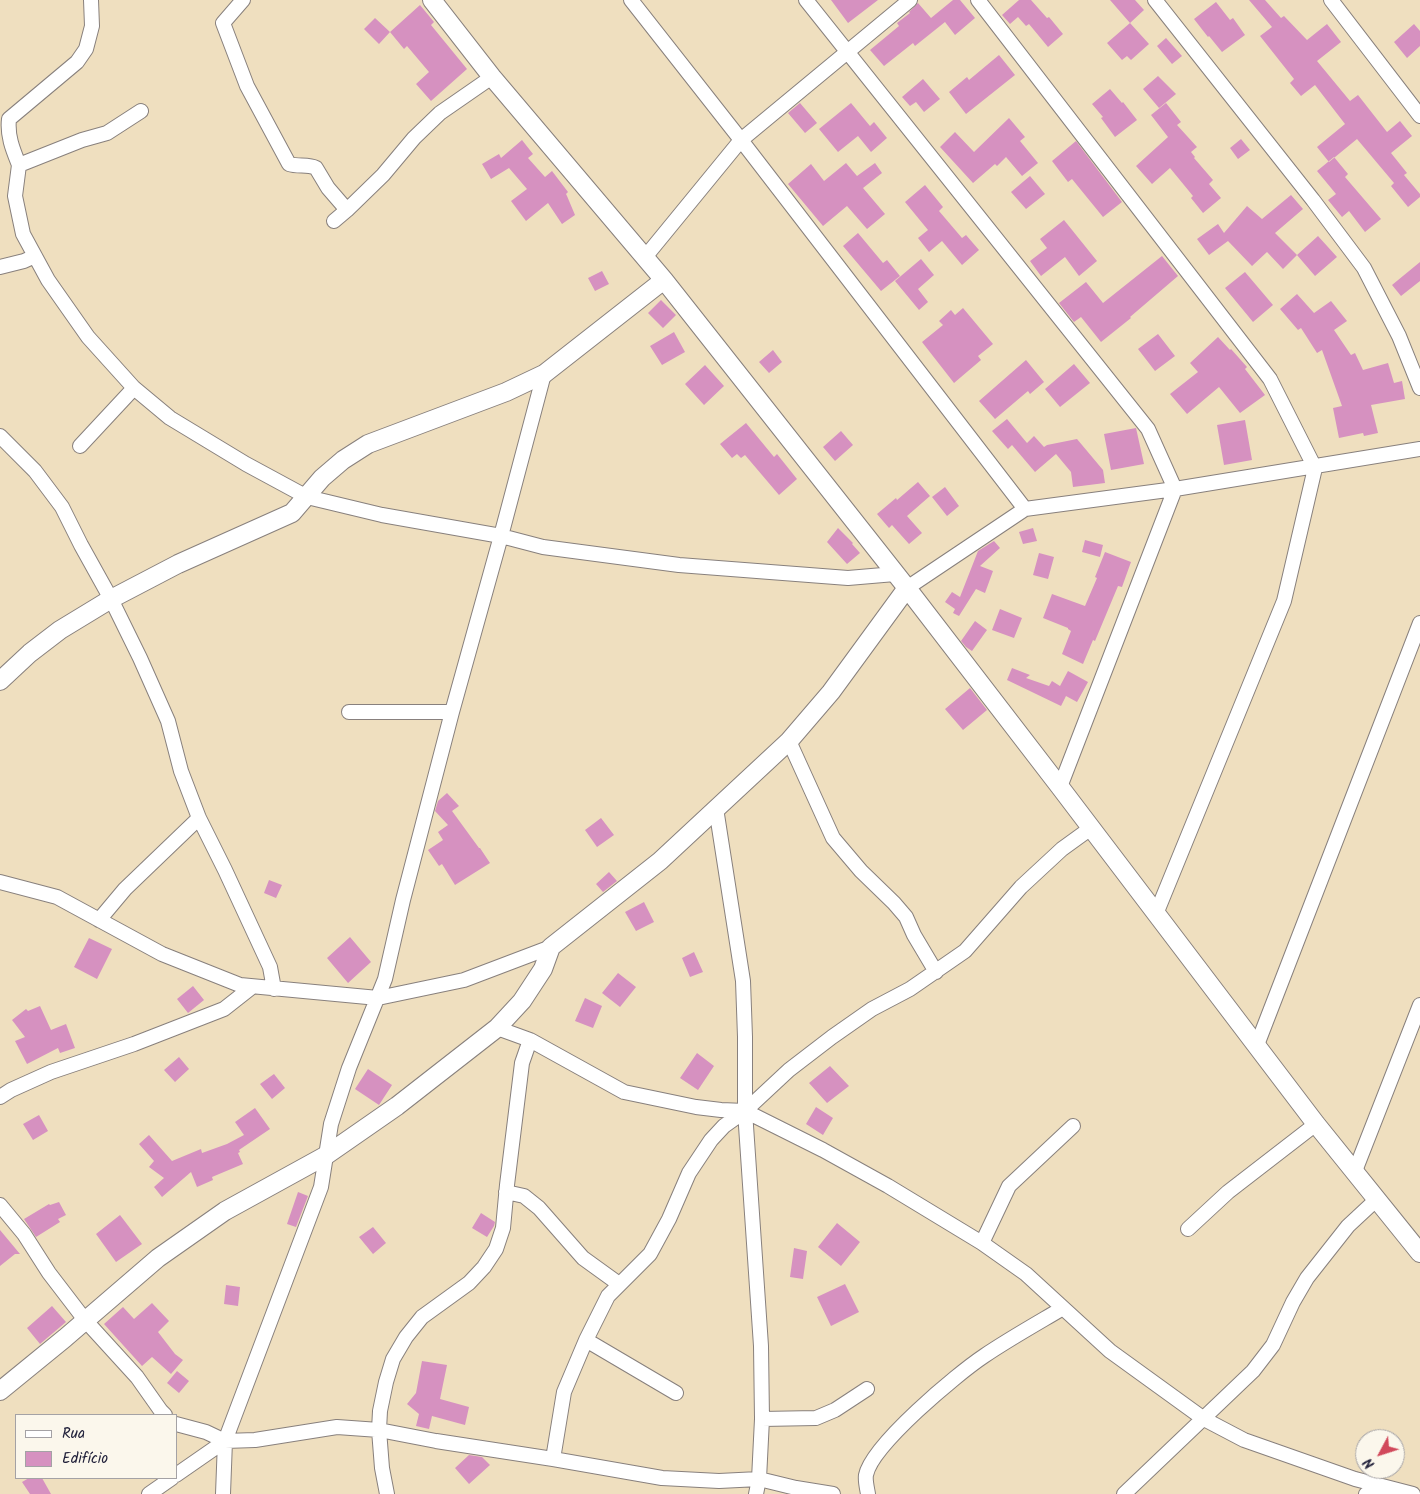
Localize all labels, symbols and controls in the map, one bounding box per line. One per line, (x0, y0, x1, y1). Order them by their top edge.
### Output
legend (15, 1414, 178, 1479)
text: Rua (62, 1422, 85, 1446)
north arrow (1355, 1429, 1405, 1479)
text: Edifício (62, 1447, 108, 1471)
text: N (1358, 1453, 1381, 1473)

